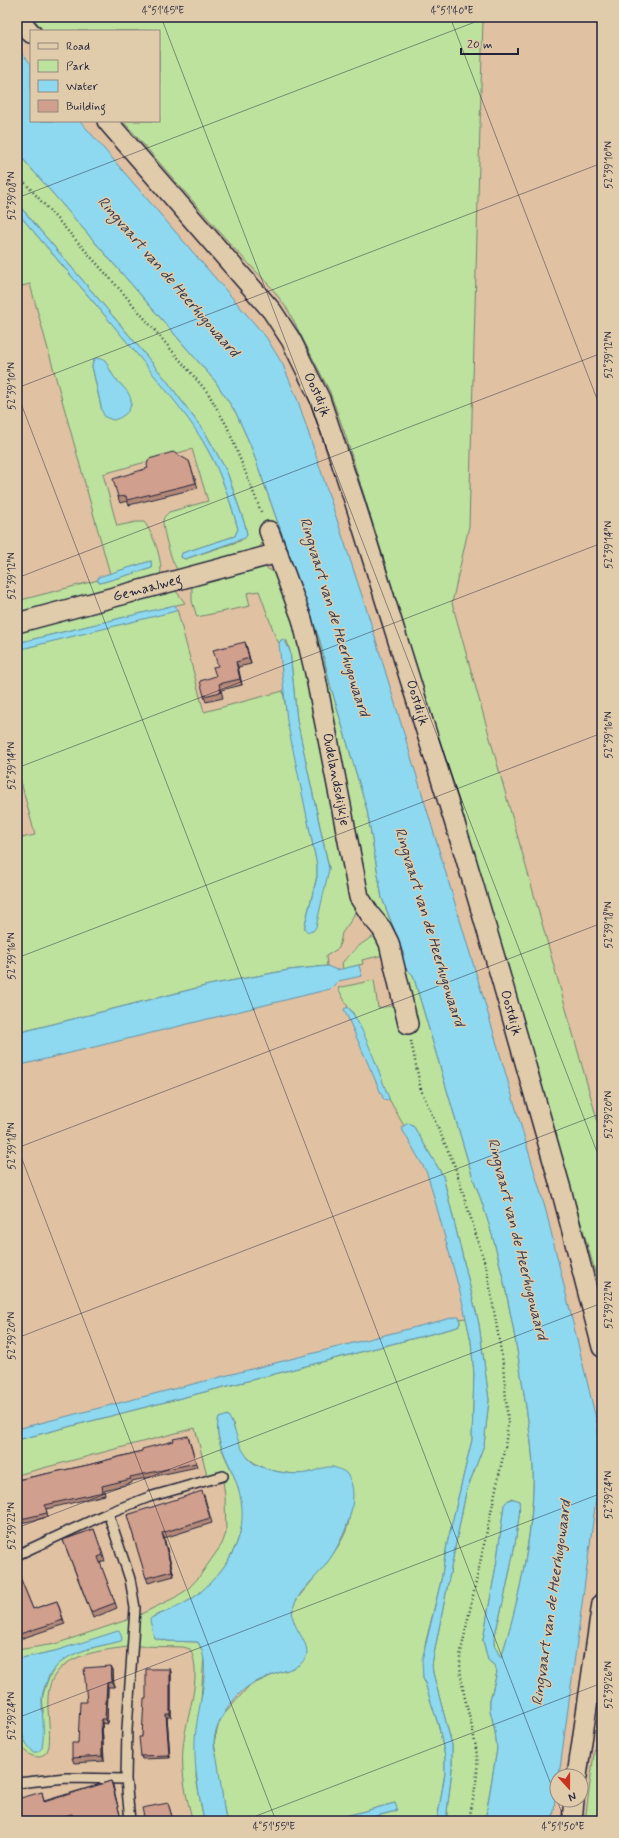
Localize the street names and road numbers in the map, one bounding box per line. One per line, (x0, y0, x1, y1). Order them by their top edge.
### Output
street label: Oostdijk (299, 369, 334, 419)
street label: Gemaalweg (111, 570, 184, 606)
street label: Oostdijk (402, 678, 433, 728)
street label: Oudelandsdijkje (318, 732, 354, 827)
street label: Oostdijk (496, 988, 526, 1038)

